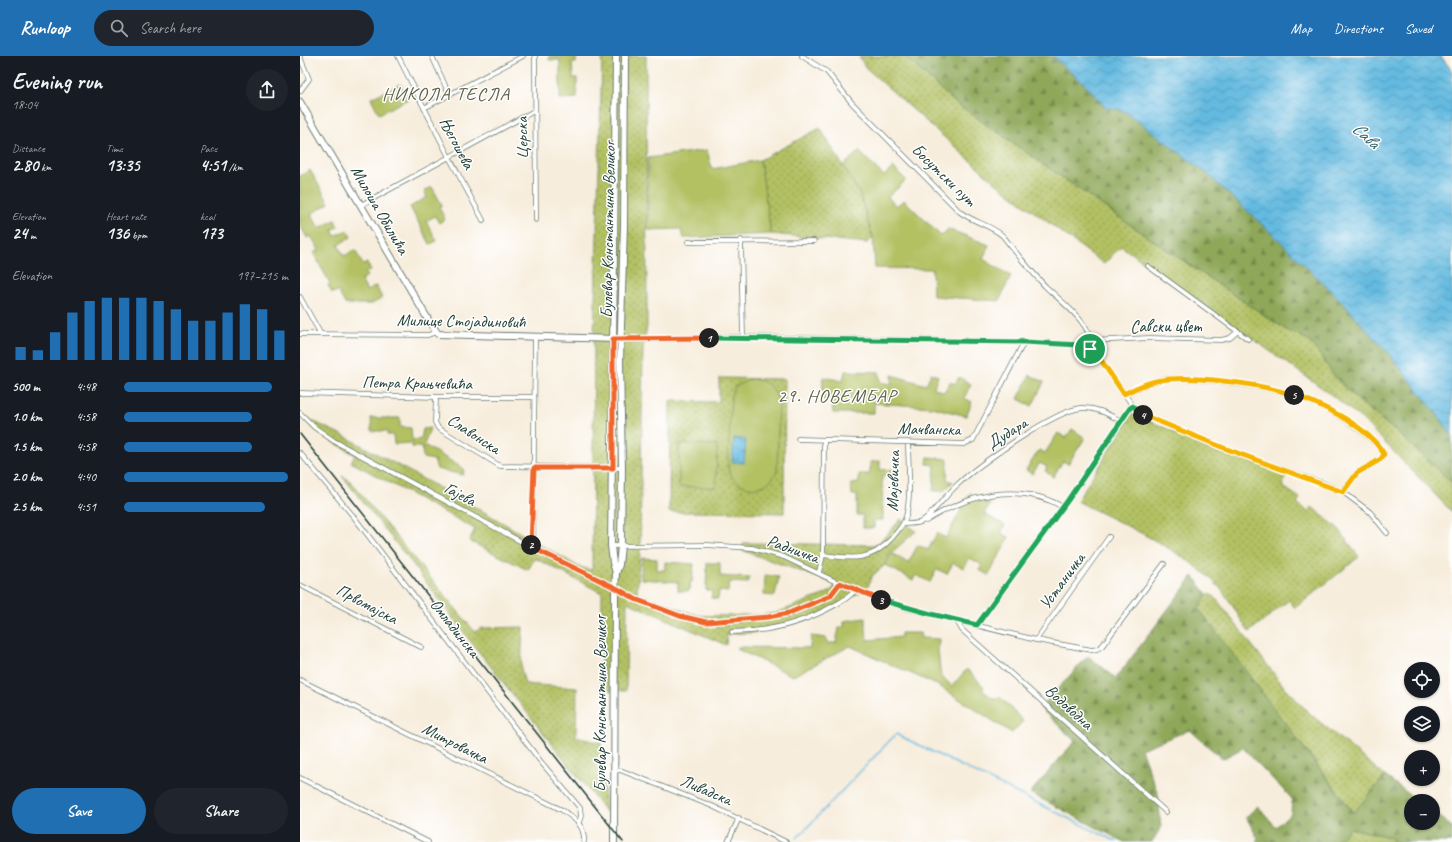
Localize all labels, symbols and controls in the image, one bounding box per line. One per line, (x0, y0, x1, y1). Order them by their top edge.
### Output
search box (94, 10, 374, 46)
text: Runloop (20, 16, 70, 40)
icon: search (108, 17, 130, 39)
text: Search here (140, 19, 201, 38)
text: Map (1291, 20, 1312, 37)
text: Directions (1334, 20, 1383, 37)
text: Saved (1405, 20, 1432, 37)
text: Evening run (12, 68, 102, 96)
button: share (246, 69, 288, 111)
district label: НИКОЛА ТЕСЛА (382, 82, 510, 106)
text: 18:04 (12, 97, 38, 113)
street label: Његошева (435, 113, 480, 174)
street label: Церска (511, 116, 533, 159)
water label: Сава (1348, 117, 1386, 154)
street label: Булевар Константина Великог (596, 139, 620, 318)
street label: Босутски пут (907, 139, 981, 211)
text: Distance (12, 141, 45, 155)
text: Time (106, 141, 123, 155)
text: Pace (200, 141, 217, 155)
text: 2.80 (12, 155, 38, 176)
text: 13:35 (106, 155, 140, 176)
text: 4:51 (200, 155, 226, 176)
text: km (38, 160, 52, 174)
text: /km (226, 160, 243, 174)
street label: Милоша Обилића (346, 162, 415, 260)
text: Elevation (12, 209, 46, 223)
text: Heart rate (106, 209, 146, 223)
text: kcal (200, 209, 215, 223)
text: 24 (12, 223, 27, 244)
text: 136 (106, 223, 129, 244)
text: 173 (200, 223, 223, 244)
text: m (27, 228, 36, 242)
text: bpm (129, 228, 147, 242)
text: Elevation (12, 268, 52, 284)
text: 197–215 m (237, 268, 288, 284)
street label: Милице Стојадиновић (397, 309, 526, 333)
street label: Савски цвет (1130, 316, 1202, 337)
pin: 1 (699, 328, 719, 348)
text: 1 (707, 331, 711, 345)
pin (1073, 332, 1107, 366)
icon: arrive (1079, 338, 1101, 360)
street label: Петра Крањчевића (362, 372, 474, 394)
text: 500 m (12, 379, 40, 395)
text: 4:48 (76, 379, 96, 395)
district label: 29. НОВЕМБАР (777, 384, 899, 408)
pin: 5 (1284, 385, 1304, 405)
text: 5 (1292, 388, 1296, 402)
pin: 4 (1133, 405, 1153, 425)
text: 4 (1141, 408, 1145, 422)
text: 1.0 km (12, 409, 42, 425)
text: 4:58 (76, 409, 96, 425)
street label: Славонска (444, 409, 506, 460)
street label: Дудара (983, 411, 1033, 454)
street label: Мачванска (897, 418, 963, 440)
text: 1.5 km (12, 439, 42, 455)
text: 4:58 (76, 439, 96, 455)
street label: Мајевичка (881, 448, 905, 512)
text: 2.0 km (12, 469, 42, 485)
text: 4:40 (76, 469, 96, 485)
street label: Гајева (441, 477, 480, 511)
text: 2.5 km (12, 499, 42, 515)
text: 4:51 (76, 499, 96, 515)
street label: Радничка (764, 530, 824, 569)
pin: 2 (521, 535, 541, 555)
text: 2 (529, 538, 533, 552)
street label: Устаничка (1034, 547, 1091, 613)
street label: Првомајска (333, 579, 403, 630)
pin: 3 (871, 590, 891, 610)
text: 3 (879, 593, 883, 607)
street label: Омладинска (425, 594, 486, 663)
street label: Булевар Константина Великог (590, 613, 611, 792)
map controls (1404, 662, 1440, 830)
button: locate (1404, 662, 1440, 698)
street label: Водоводна (1041, 680, 1099, 735)
button: layers (1404, 706, 1440, 742)
street label: Митровачка (419, 718, 493, 769)
button: + (1404, 750, 1440, 786)
street label: Ливадска (677, 770, 737, 811)
button: Save (12, 788, 146, 834)
button: Share (154, 788, 288, 834)
button: − (1404, 794, 1440, 830)

